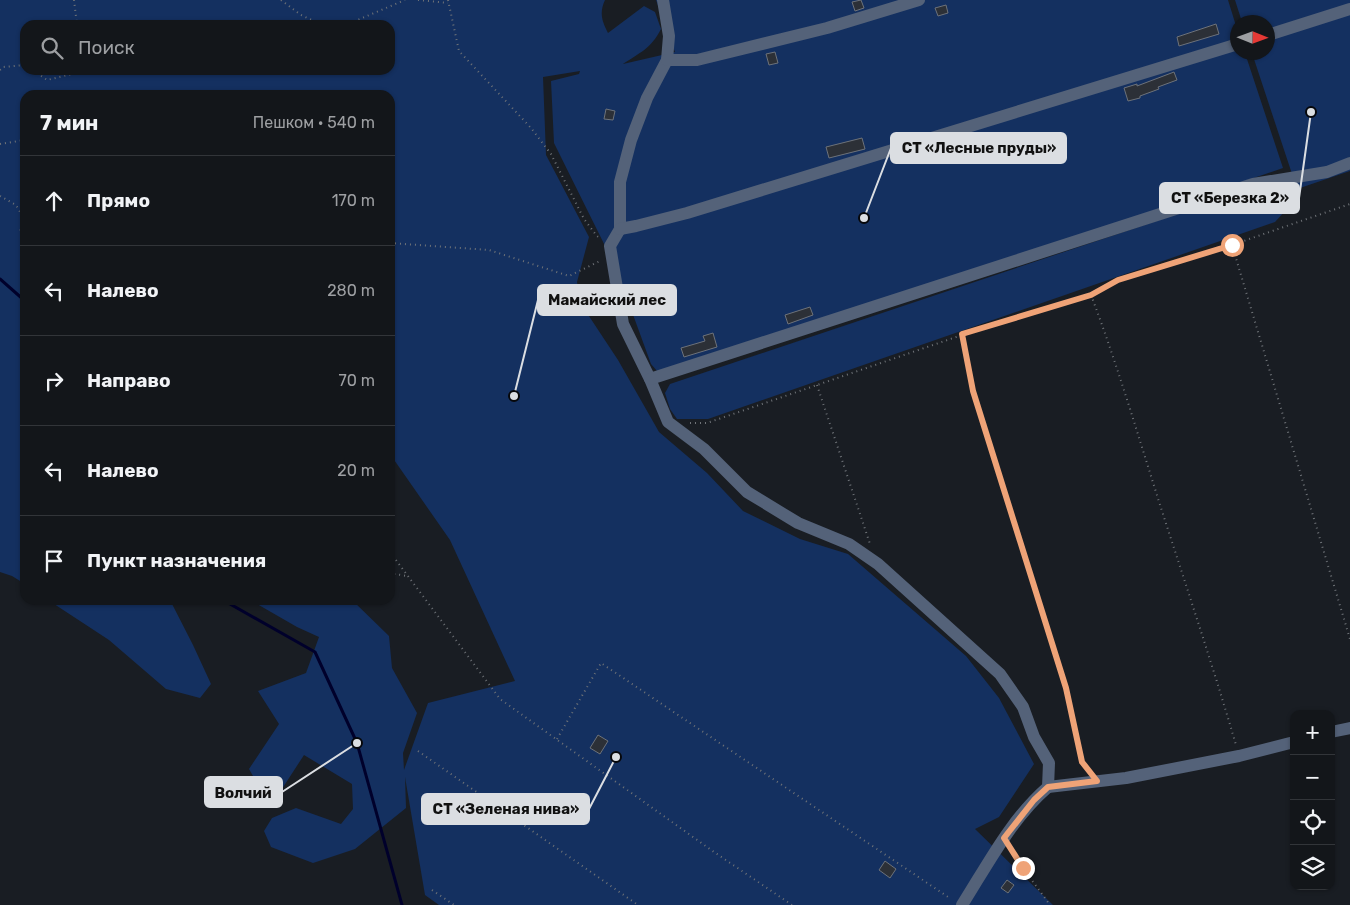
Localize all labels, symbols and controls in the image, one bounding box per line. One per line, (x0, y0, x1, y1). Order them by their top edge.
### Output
north arrow (1230, 15, 1275, 60)
search box (20, 20, 395, 75)
icon: search (38, 34, 66, 62)
text: Поиск (78, 36, 135, 59)
text: 7 мин (40, 110, 99, 135)
text: Пешком · 540 m (253, 113, 375, 132)
callout: СТ «Лесные пруды» (891, 133, 1066, 163)
text: СТ «Лесные пруды» (902, 139, 1056, 157)
callout: СТ «Березка 2» (1160, 183, 1299, 213)
icon: ahead (40, 187, 68, 215)
text: Прямо (87, 189, 150, 212)
text: СТ «Березка 2» (1171, 189, 1289, 207)
text: 170 m (332, 191, 375, 210)
route start (1221, 234, 1244, 257)
icon: left (40, 277, 68, 305)
text: Налево (87, 279, 159, 302)
text: 280 m (327, 281, 375, 300)
callout: Мамайский лес (538, 285, 676, 315)
text: Мамайский лес (548, 291, 666, 309)
icon: right (40, 367, 68, 395)
text: Направо (87, 369, 171, 392)
text: 70 m (338, 371, 375, 390)
icon: left (40, 457, 68, 485)
text: Налево (87, 459, 159, 482)
text: 20 m (337, 461, 375, 480)
icon: arrive (40, 547, 68, 575)
text: Пункт назначения (87, 549, 266, 572)
map controls (1290, 710, 1335, 890)
button: + (1290, 710, 1335, 755)
button: − (1290, 755, 1335, 800)
callout: Волчий (205, 777, 282, 807)
text: Волчий (214, 784, 272, 802)
callout: СТ «Зеленая нива» (422, 794, 589, 824)
text: СТ «Зеленая нива» (433, 800, 579, 818)
button: locate (1290, 800, 1335, 845)
button: layers (1290, 845, 1335, 890)
route end (1012, 857, 1035, 880)

